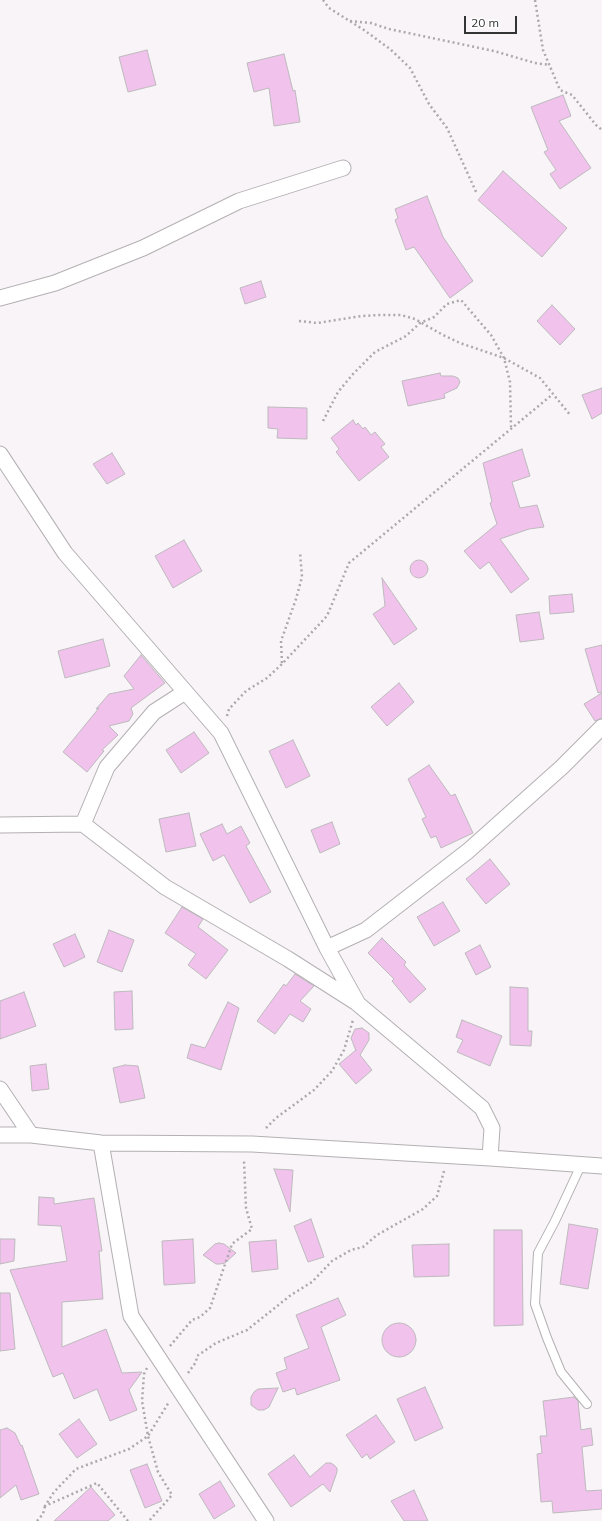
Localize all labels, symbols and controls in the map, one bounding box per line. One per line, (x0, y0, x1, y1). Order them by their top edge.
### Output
scale bar (466, 8, 519, 34)
text: 20 m (471, 15, 499, 30)

